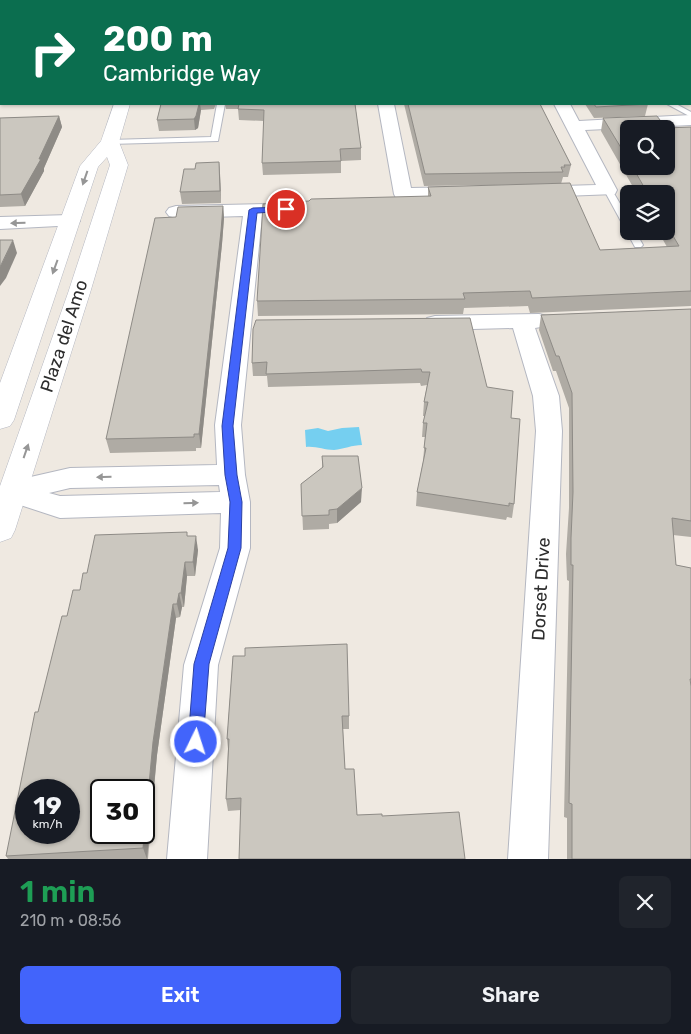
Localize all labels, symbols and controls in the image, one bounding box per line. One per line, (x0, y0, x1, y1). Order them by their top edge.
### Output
text: 200 m (103, 18, 213, 60)
icon: right (20, 20, 85, 85)
text: Cambridge Way (103, 60, 261, 87)
map controls (620, 120, 675, 240)
button: search (620, 120, 675, 175)
one-way arrow (81, 171, 88, 186)
button: layers (620, 185, 675, 240)
pin (265, 188, 307, 230)
icon: arrive (272, 195, 300, 223)
one-way arrow (9, 219, 25, 227)
one-way arrow (51, 260, 59, 275)
street label: Plaza del Amo (35, 277, 93, 395)
one-way arrow (23, 443, 30, 458)
one-way arrow (96, 473, 112, 481)
one-way arrow (183, 499, 199, 507)
street label: Dorset Drive (527, 537, 555, 641)
position arrow (169, 715, 221, 767)
speed limit sign: 30 (90, 779, 155, 844)
text: 19 (33, 791, 62, 820)
text: km/h (33, 817, 62, 831)
text: 1 min (20, 874, 95, 910)
button: close (619, 876, 671, 928)
text: 210 m · 08:56 (20, 911, 121, 930)
button: Exit (20, 966, 341, 1024)
button: Share (351, 966, 671, 1024)

